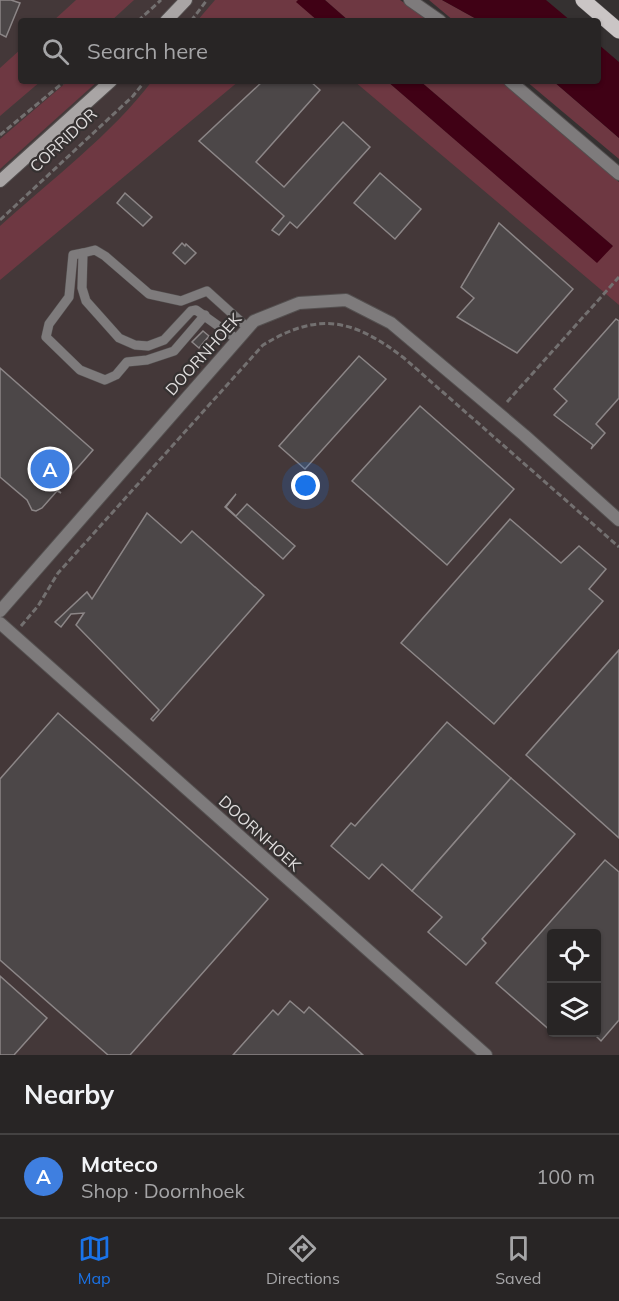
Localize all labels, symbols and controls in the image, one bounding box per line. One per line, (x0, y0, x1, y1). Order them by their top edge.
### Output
search box (18, 18, 601, 84)
icon: search (39, 35, 72, 68)
text: Search here (87, 37, 208, 65)
street label: CORRIDOR (25, 104, 101, 176)
street label: DOORNHOEK (161, 308, 246, 399)
pin: A (31, 446, 70, 492)
your location (291, 471, 320, 500)
street label: DOORNHOEK (215, 791, 306, 876)
map controls (547, 929, 601, 1037)
button: locate (547, 929, 601, 983)
button: layers (547, 983, 601, 1037)
text: Nearby (24, 1078, 114, 1111)
text: Mateco (81, 1150, 158, 1178)
text: A (36, 1164, 51, 1189)
text: 100 m (536, 1164, 595, 1189)
text: Shop · Doornhoek (81, 1178, 245, 1203)
tab: Map (78, 1232, 111, 1288)
tab: Directions (266, 1232, 340, 1288)
tab: Saved (495, 1232, 541, 1288)

